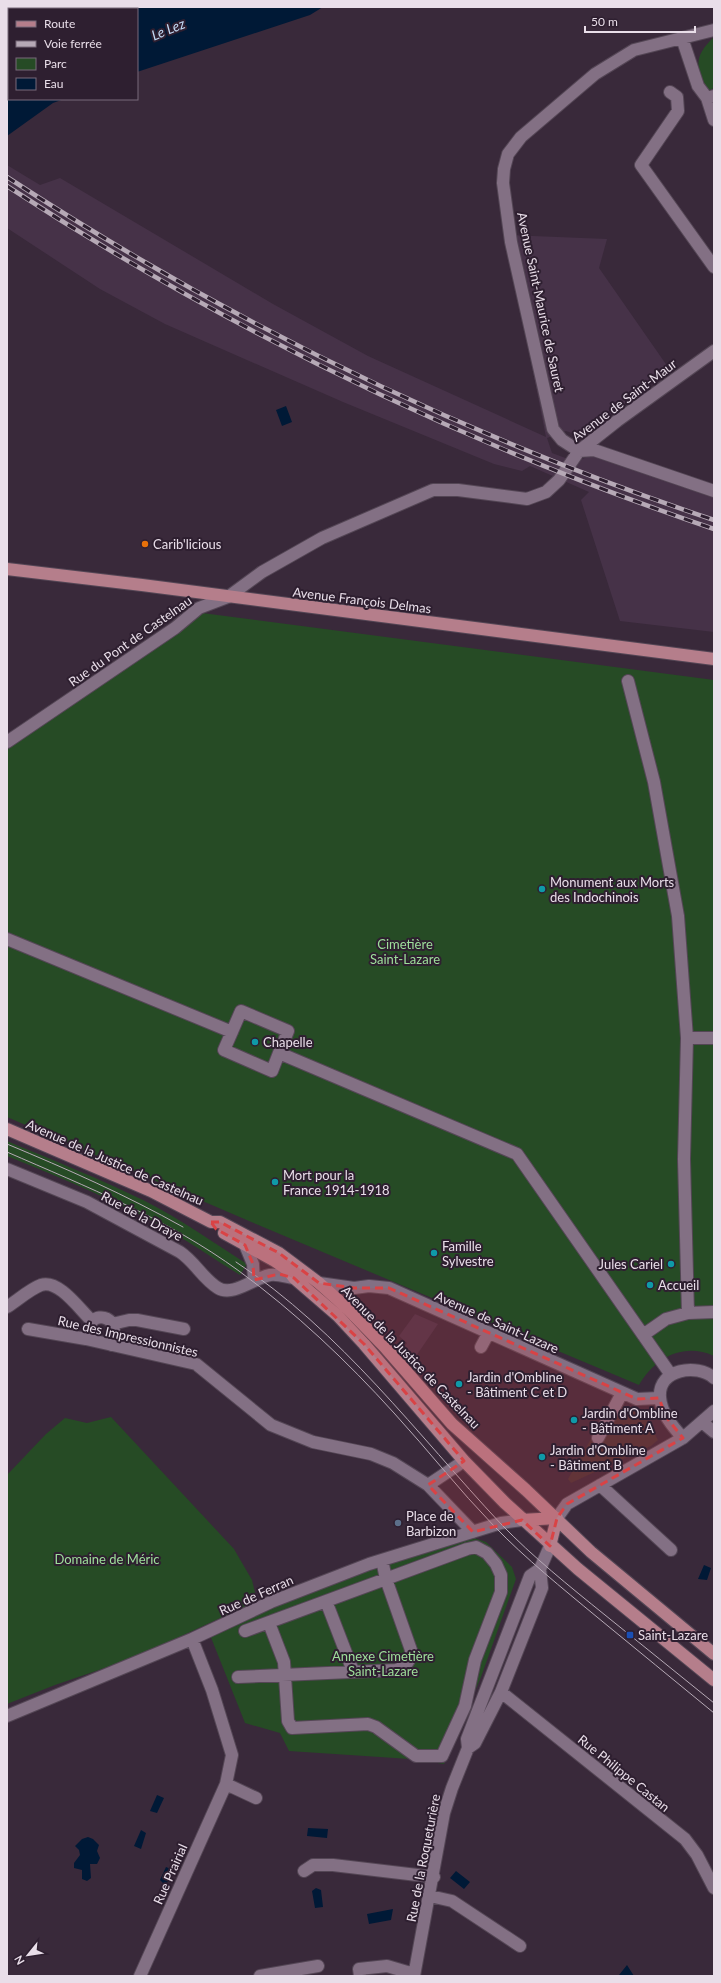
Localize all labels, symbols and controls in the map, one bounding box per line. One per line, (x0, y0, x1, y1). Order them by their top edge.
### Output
legend (8, 8, 138, 100)
scale bar (585, 8, 695, 34)
text: 50 m (591, 14, 618, 29)
water label: Le Lez (149, 15, 187, 43)
text: Route (44, 16, 75, 31)
text: Voie ferrée (44, 36, 102, 51)
text: Parc (44, 56, 67, 71)
text: Eau (44, 76, 64, 91)
street label: Avenue Saint-Maurice de Sauret (514, 211, 568, 394)
street label: Avenue de Saint-Maur (568, 355, 680, 445)
place label: Carib'licious (153, 536, 222, 552)
marker: Carib'licious (140, 539, 150, 549)
street label: Avenue François Delmas (292, 584, 433, 616)
street label: Rue du Pont de Castelnau (65, 592, 195, 690)
place label: Monument aux Morts des Indochinois (550, 874, 675, 905)
marker: Monument aux Morts des Indochinois (537, 884, 547, 894)
park label: Cimetière Saint-Lazare (370, 936, 440, 967)
place label: Chapelle (263, 1034, 313, 1050)
marker: Chapelle (250, 1037, 260, 1047)
street label: Avenue de la Justice de Castelnau (24, 1116, 206, 1208)
place label: Mort pour la France 1914-1918 (283, 1167, 390, 1198)
marker: Mort pour la France 1914-1918 (270, 1177, 280, 1187)
street label: Rue de la Draye (99, 1188, 185, 1244)
place label: Famille Sylvestre (442, 1238, 494, 1269)
marker: Famille Sylvestre (429, 1248, 439, 1258)
place label: Jules Cariel (599, 1256, 663, 1272)
marker: Jules Cariel (666, 1259, 676, 1269)
place label: Accueil (658, 1277, 699, 1293)
marker: Accueil (645, 1280, 655, 1290)
street label: Avenue de la Justice de Castelnau (338, 1282, 484, 1432)
street label: Avenue de Saint-Lazare (433, 1287, 562, 1357)
street label: Rue des Impressionnistes (56, 1312, 200, 1360)
place label: Jardin d'Ombline - Bâtiment C et D (467, 1369, 567, 1400)
marker: Jardin d'Ombline - Bâtiment C et D (454, 1379, 464, 1389)
place label: Jardin d'Ombline - Bâtiment A (582, 1405, 678, 1436)
marker: Jardin d'Ombline - Bâtiment A (569, 1415, 579, 1425)
place label: Jardin d'Ombline - Bâtiment B (550, 1442, 646, 1473)
marker: Jardin d'Ombline - Bâtiment B (537, 1452, 547, 1462)
place label: Place de Barbizon (406, 1508, 456, 1539)
marker: Place de Barbizon (393, 1518, 403, 1528)
park label: Domaine de Méric (54, 1551, 160, 1567)
street label: Rue de Ferran (216, 1572, 296, 1618)
place label: Saint-Lazare (638, 1627, 708, 1643)
marker: Saint-Lazare (625, 1630, 635, 1640)
park label: Annexe Cimetière Saint-Lazare (332, 1648, 434, 1679)
street label: Rue Philippe Castan (575, 1731, 673, 1815)
street label: Rue de la Roqueturière (403, 1793, 443, 1923)
street label: Rue Prairial (150, 1841, 190, 1907)
north arrow (8, 1935, 48, 1975)
text: N (11, 1953, 27, 1967)

